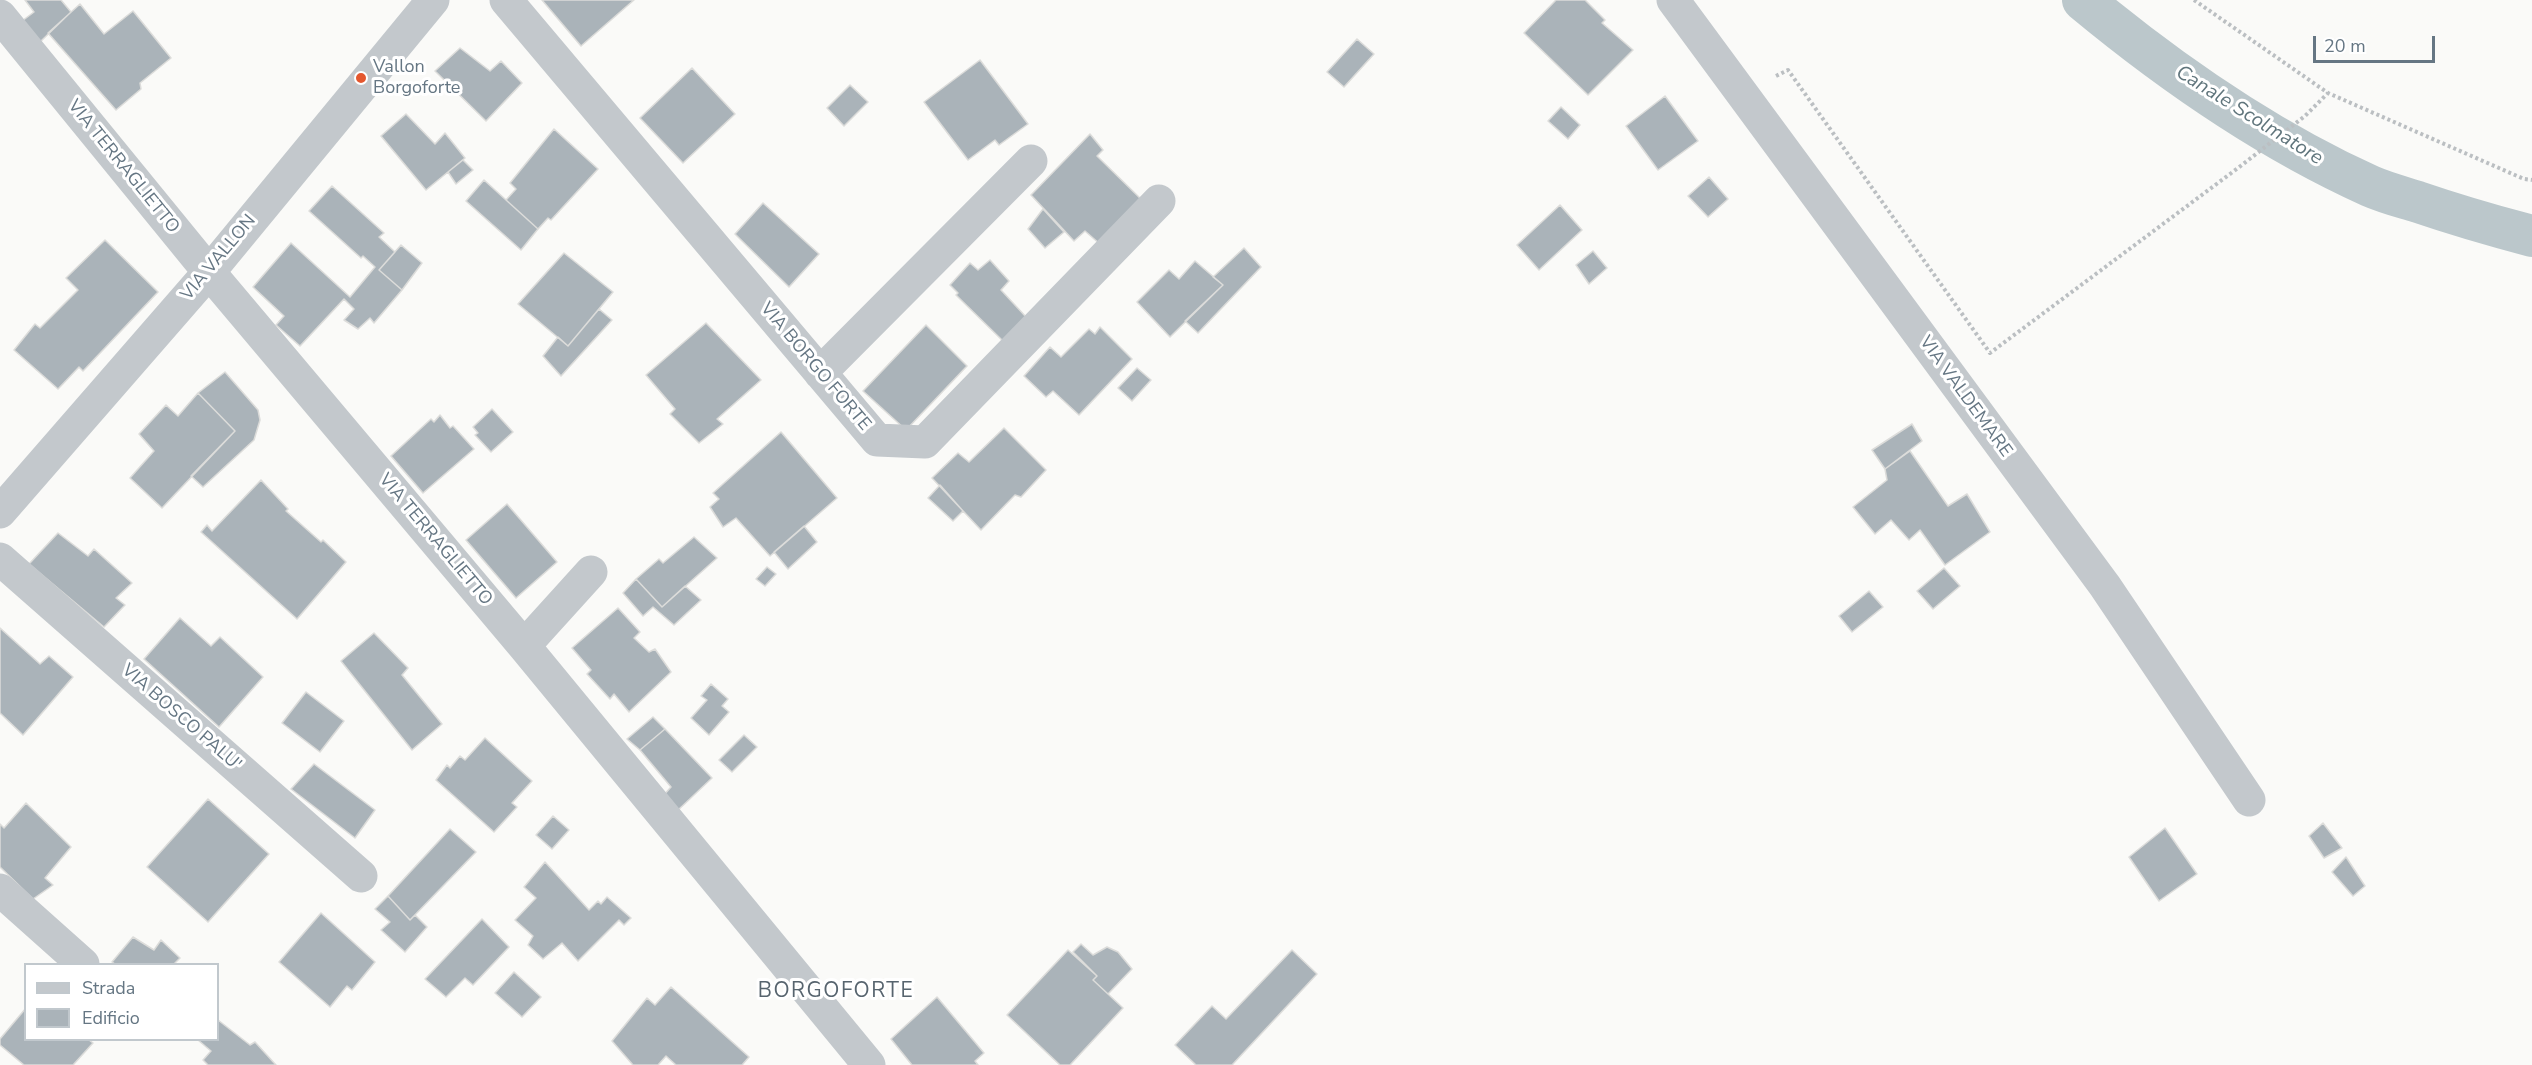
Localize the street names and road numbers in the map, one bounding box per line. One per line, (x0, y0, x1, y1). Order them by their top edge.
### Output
street label: VIA TERRAGLIETTO (63, 96, 183, 238)
street label: VIA VALLON (177, 211, 261, 305)
street label: VIA BORGO FORTE (755, 299, 875, 435)
street label: VIA VALDEMARE (1914, 332, 2016, 462)
street label: VIA TERRAGLIETTO (374, 470, 496, 610)
street label: VIA BOSCO PALU' (117, 660, 245, 776)

